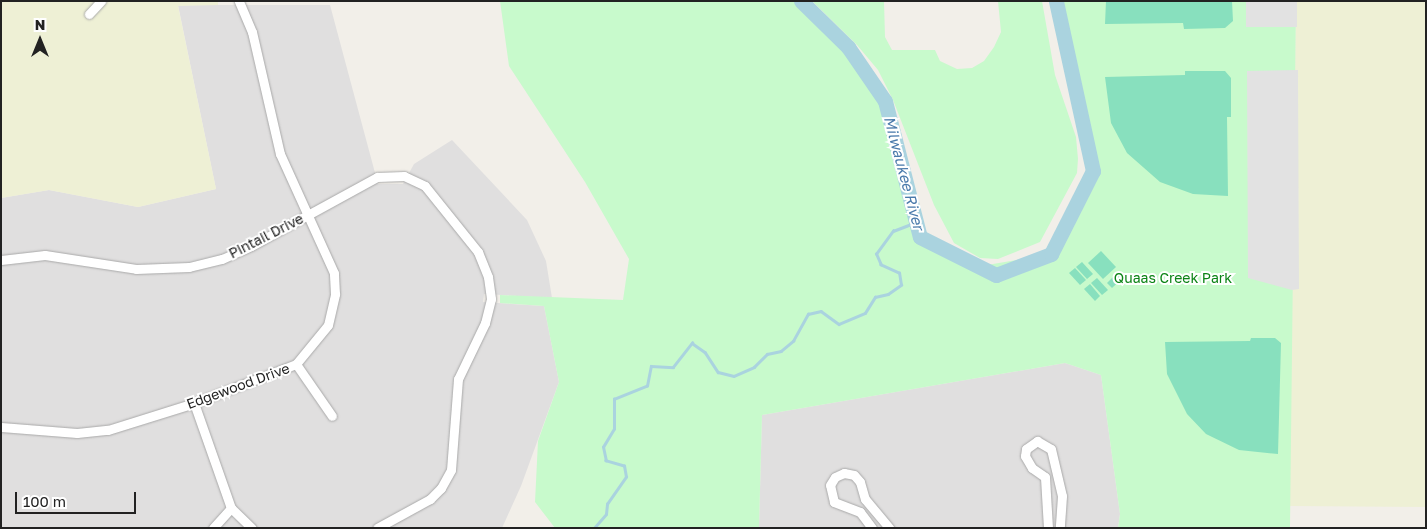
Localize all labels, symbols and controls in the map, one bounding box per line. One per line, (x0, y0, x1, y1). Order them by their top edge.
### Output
north arrow (15, 15, 65, 65)
text: N (35, 16, 45, 33)
water label: Milwaukee River (880, 114, 928, 232)
street label: Pintail Drive (226, 210, 306, 262)
park label: Quaas Creek Park (1114, 270, 1232, 286)
street label: Edgewood Drive (184, 360, 292, 412)
scale bar (18, 482, 139, 514)
text: 100 m (23, 492, 66, 510)

